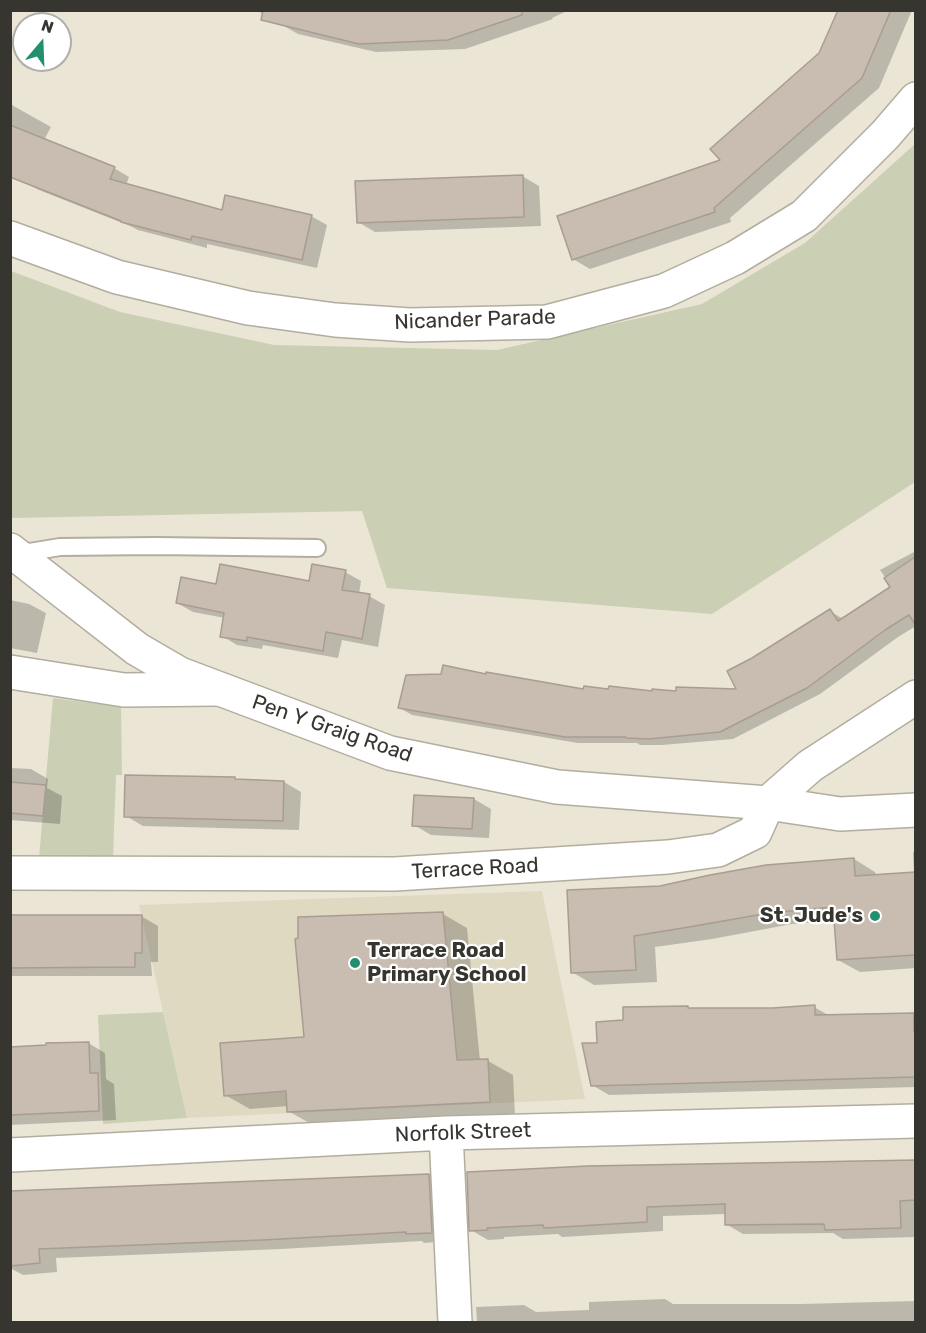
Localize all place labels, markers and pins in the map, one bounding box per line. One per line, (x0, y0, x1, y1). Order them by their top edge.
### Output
place label: St. Jude's (760, 903, 863, 929)
marker: St. Jude's (868, 909, 882, 923)
place label: Terrace Road Primary School (367, 938, 527, 988)
marker: Terrace Road Primary School (348, 956, 362, 970)

